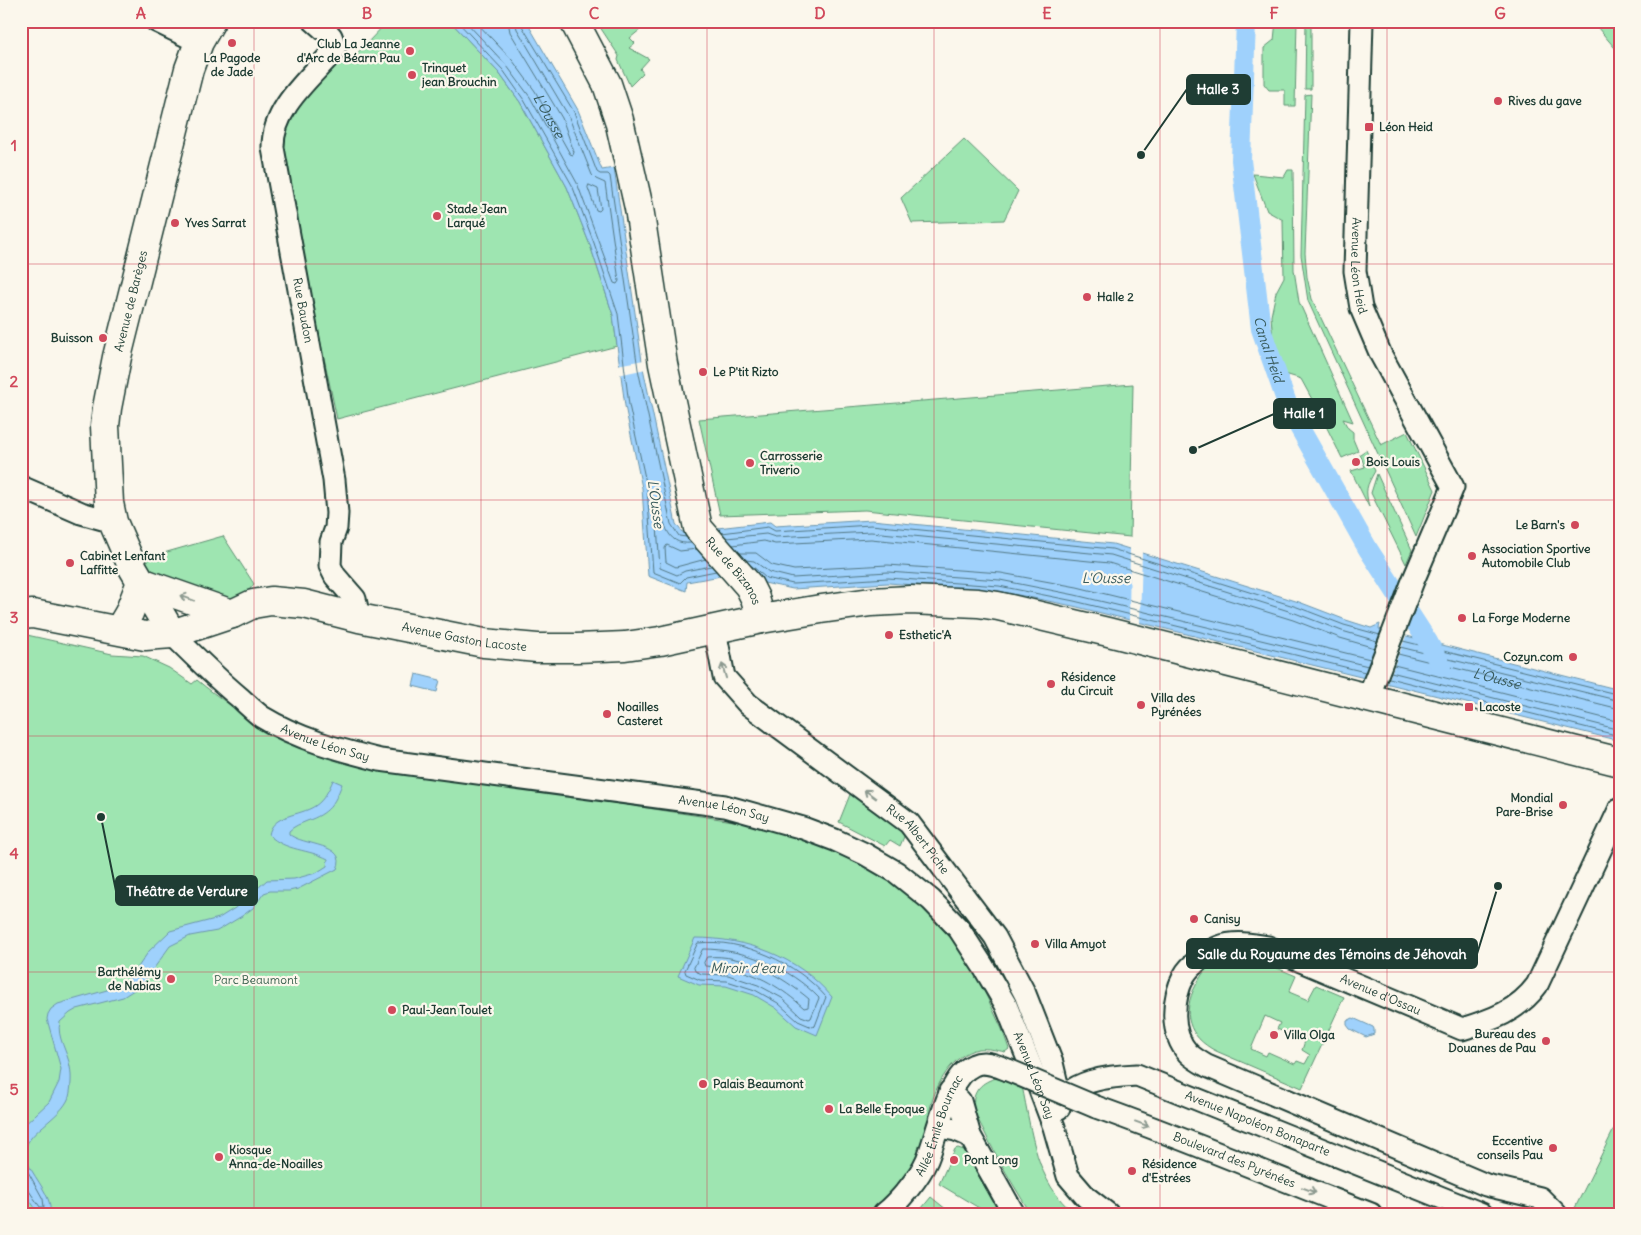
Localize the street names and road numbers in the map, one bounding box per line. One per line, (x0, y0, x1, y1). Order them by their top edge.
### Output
street label: Avenue Léon Heid (1348, 217, 1371, 316)
street label: Avenue de Barèges (111, 249, 150, 353)
street label: Rue Baudon (290, 276, 317, 344)
street label: Rue de Bizanos (703, 534, 765, 606)
street label: Avenue Gaston Lacoste (401, 619, 527, 654)
street label: Avenue Léon Say (279, 720, 371, 764)
street label: Avenue Léon Say (678, 792, 771, 825)
street label: Rue Albert Piche (884, 801, 953, 877)
street label: Avenue d'Ossau (1338, 970, 1423, 1018)
street label: Avenue Léon Say (1011, 1029, 1058, 1121)
street label: Allée Émile Bournac (912, 1072, 966, 1179)
street label: Avenue Napoléon Bonaparte (1183, 1087, 1332, 1159)
street label: Boulevard des Pyrénées (1171, 1128, 1298, 1191)

